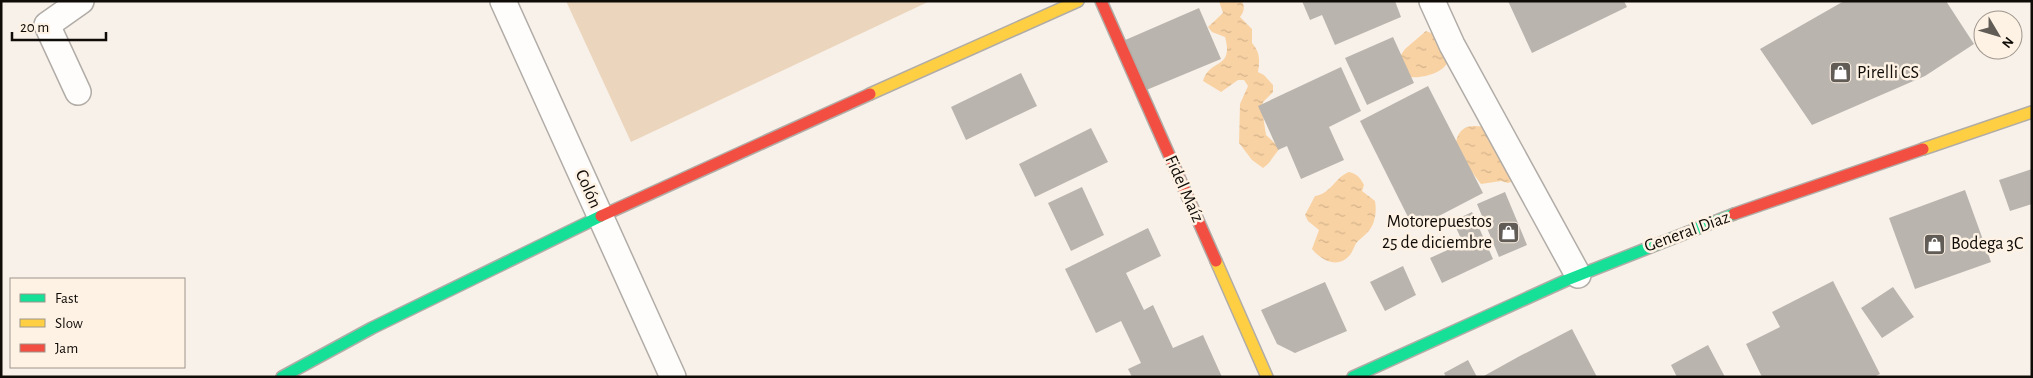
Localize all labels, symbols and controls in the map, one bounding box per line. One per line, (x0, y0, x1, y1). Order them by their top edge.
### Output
scale bar (12, 10, 106, 42)
north arrow (1973, 10, 2023, 60)
text: 20 m (20, 20, 49, 35)
text: N (1999, 34, 2016, 51)
shop icon: Pirelli CS (1829, 61, 1853, 85)
place label: Pirelli CS (1857, 64, 1919, 82)
street label: Fidel Maíz (1161, 153, 1207, 225)
street label: Colón (572, 167, 604, 211)
street label: General Diaz (1642, 208, 1732, 256)
place label: Motorepuestos 25 de diciembre (1382, 213, 1492, 252)
shop icon: Motorepuestos 25 de diciembre (1496, 220, 1520, 244)
shop icon: Bodega 3C (1923, 232, 1947, 256)
place label: Bodega 3C (1951, 235, 2023, 253)
legend (10, 278, 185, 368)
text: Fast (55, 291, 79, 306)
text: Slow (55, 316, 83, 331)
text: Jam (55, 341, 78, 356)

